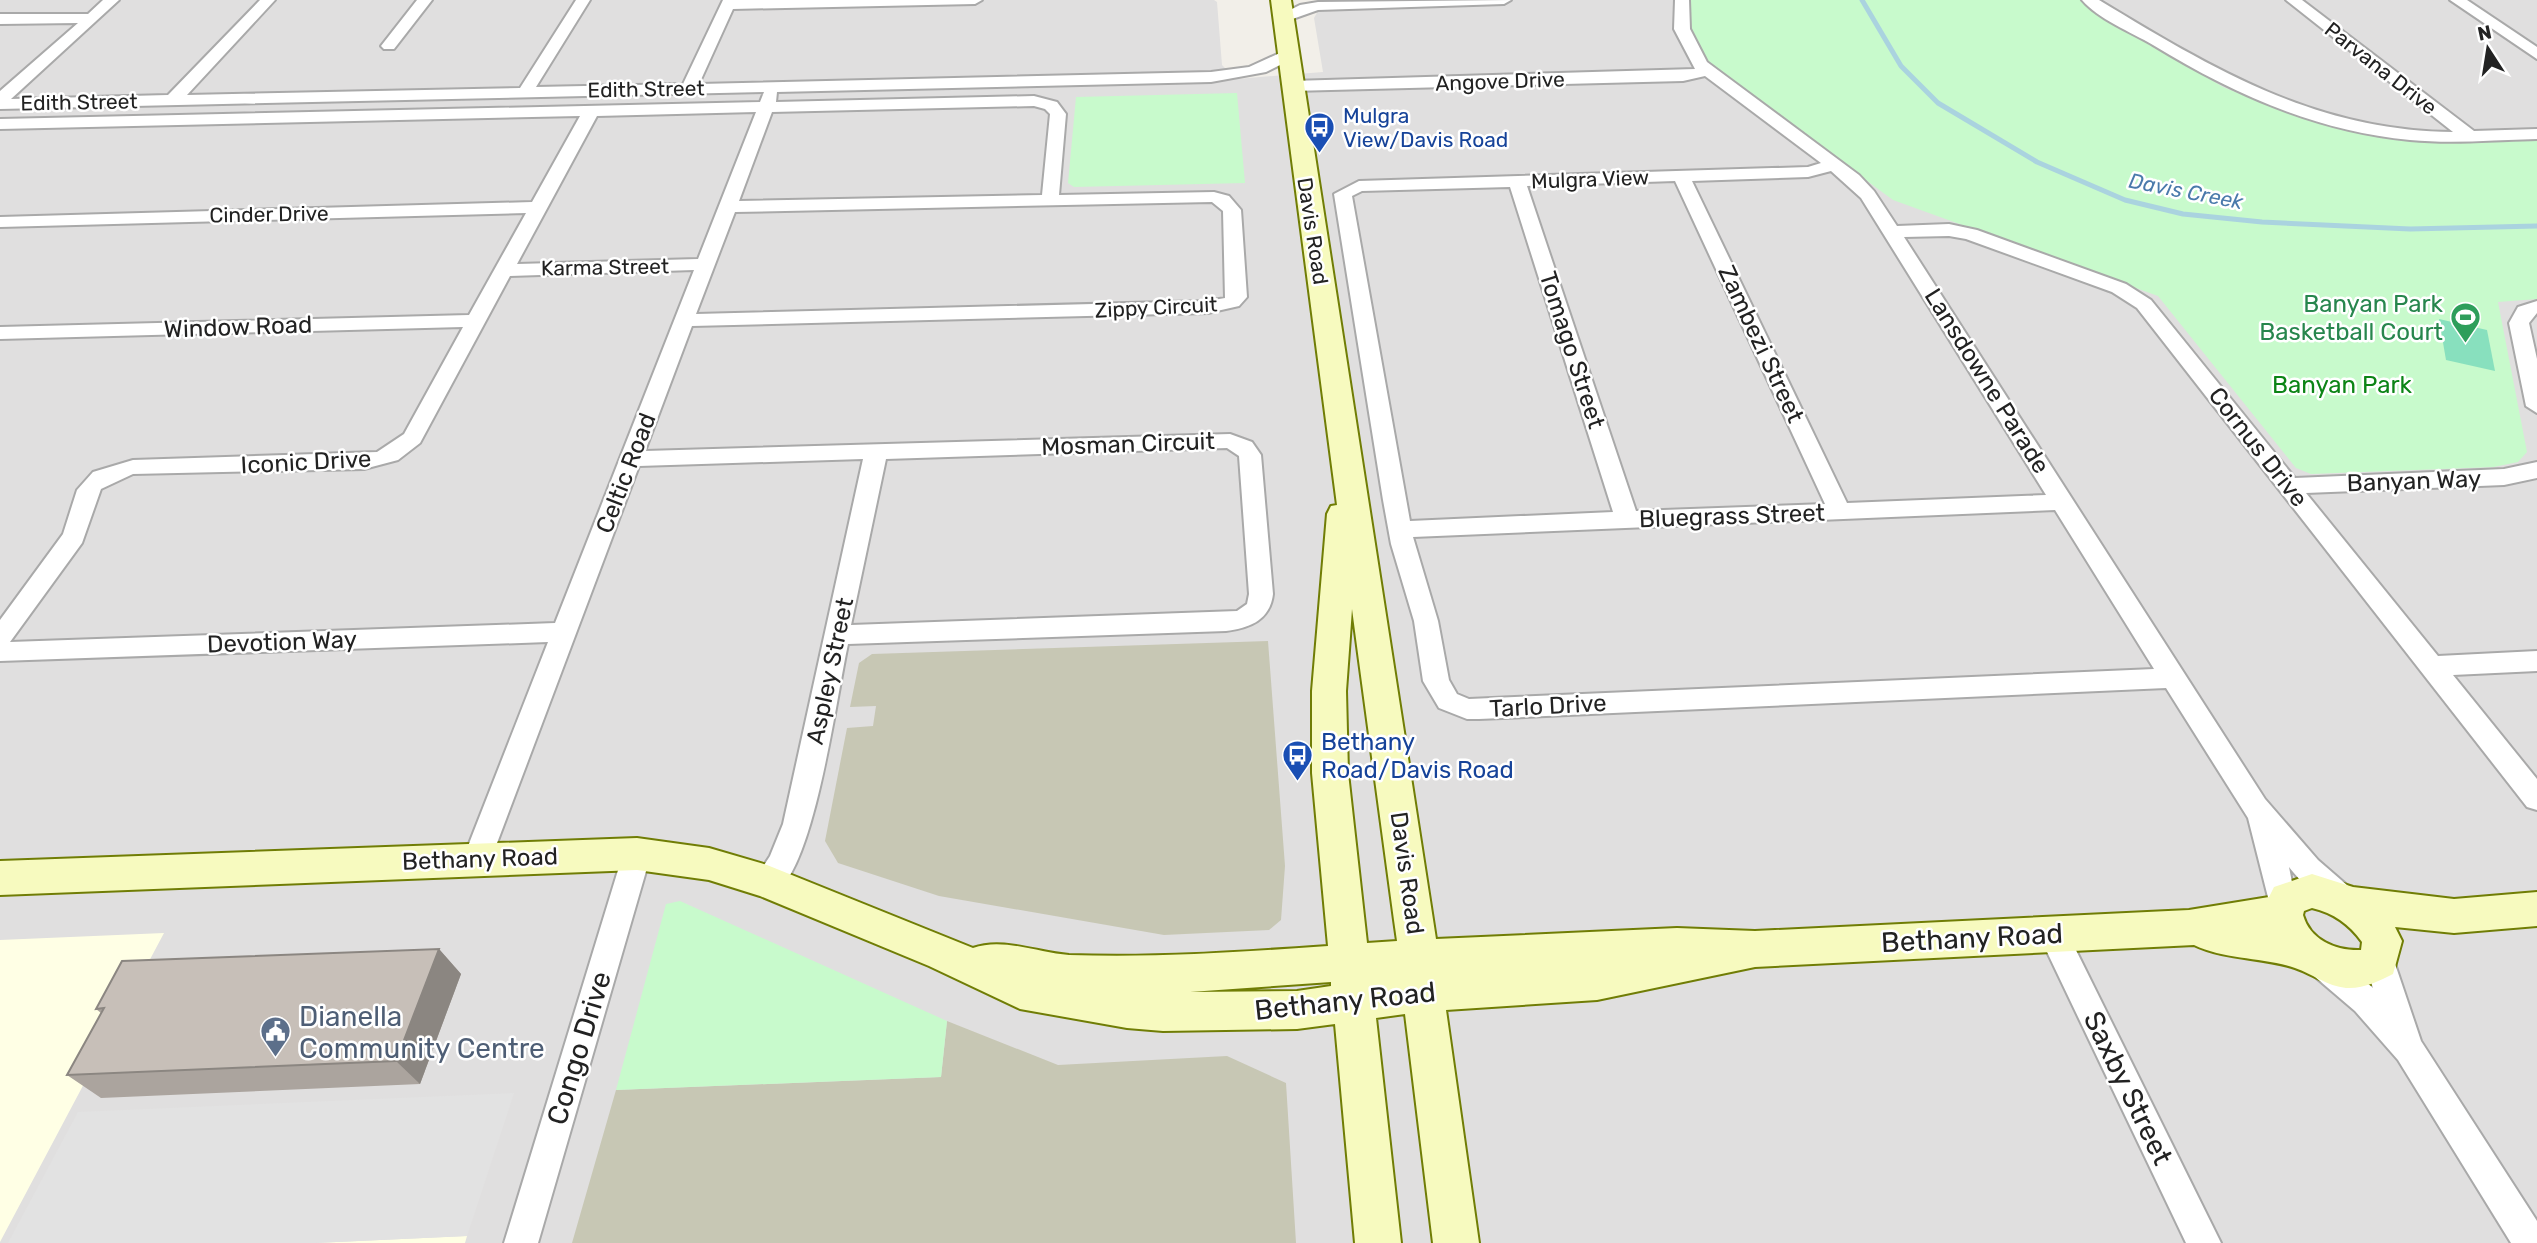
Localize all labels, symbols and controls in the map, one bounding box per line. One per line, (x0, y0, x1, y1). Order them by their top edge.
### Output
north arrow (2453, 14, 2523, 84)
street label: Parvana Drive (2320, 16, 2442, 120)
text: N (2475, 20, 2494, 46)
street label: Angove Drive (1435, 66, 1565, 96)
street label: Edith Street (587, 75, 705, 103)
street label: Edith Street (20, 88, 138, 116)
place label: Mulgra View/Davis Road (1343, 103, 1508, 152)
bus stop icon: Mulgra View/Davis Road (1303, 110, 1337, 154)
street label: Mulgra View (1531, 164, 1650, 194)
water label: Davis Creek (2127, 168, 2246, 215)
street label: Davis Road (1292, 176, 1334, 286)
street label: Cinder Drive (209, 200, 329, 228)
street label: Karma Street (541, 253, 669, 281)
street label: Zambezi Street (1712, 261, 1810, 427)
street label: Tomago Street (1533, 268, 1611, 432)
street label: Lansdowne Parade (1919, 283, 2055, 479)
place label: Banyan Park Basketball Court (2259, 290, 2444, 346)
street label: Zippy Circuit (1094, 291, 1218, 323)
sports icon: Banyan Park Basketball Court (2449, 301, 2483, 345)
street label: Window Road (163, 310, 313, 344)
park label: Banyan Park (2272, 371, 2413, 399)
street label: Cornus Drive (2203, 382, 2313, 512)
street label: Celtic Road (590, 409, 662, 537)
street label: Mosman Circuit (1041, 427, 1215, 461)
street label: Iconic Drive (240, 445, 372, 479)
street label: Banyan Way (2346, 465, 2482, 497)
street label: Bluegrass Street (1639, 499, 1825, 533)
street label: Aspley Street (801, 595, 859, 747)
street label: Devotion Way (207, 625, 357, 659)
street label: Tarlo Drive (1489, 689, 1607, 723)
place label: Bethany Road/Davis Road (1321, 728, 1514, 784)
bus stop icon: Bethany Road/Davis Road (1281, 739, 1315, 783)
street label: Davis Road (1385, 810, 1429, 936)
street label: Bethany Road (401, 842, 559, 876)
street label: Bethany Road (1880, 917, 2064, 959)
street label: Congo Drive (540, 967, 618, 1129)
street label: Bethany Road (1253, 975, 1437, 1027)
place label: Dianella Community Centre (299, 1000, 545, 1065)
street label: Saxby Street (2077, 1006, 2179, 1170)
public building icon: Dianella Community Centre (259, 1015, 293, 1059)

